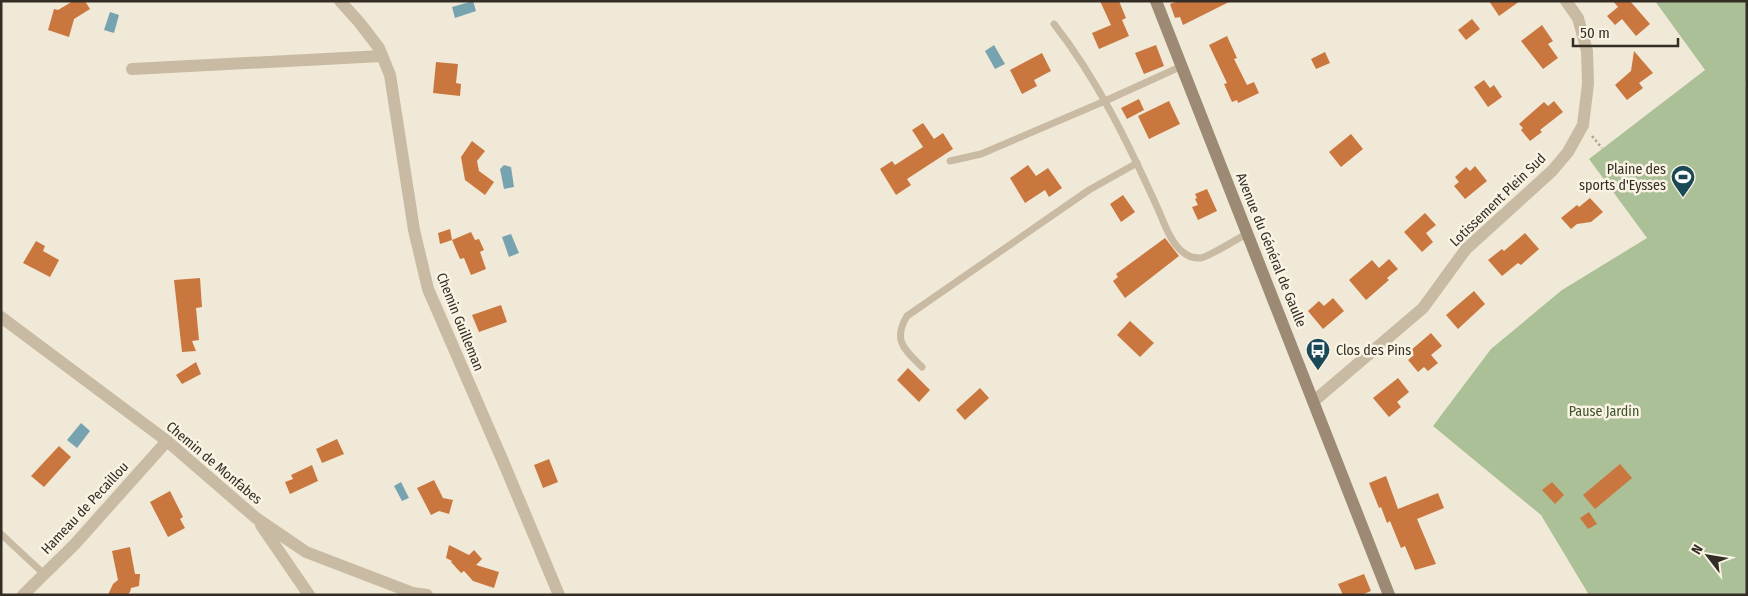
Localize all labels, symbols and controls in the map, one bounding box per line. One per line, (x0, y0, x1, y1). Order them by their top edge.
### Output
scale bar (1573, 15, 1678, 47)
text: 50 m (1580, 24, 1610, 42)
street label: Lotissement Plein Sud (1447, 150, 1549, 250)
place label: Plaine des sports d'Eysses (1579, 161, 1666, 194)
sports icon: Plaine des sports d'Eysses (1670, 164, 1696, 198)
street label: Avenue du Général de Gaulle (1232, 170, 1310, 330)
street label: Chemin Guilleman (433, 270, 487, 374)
bus stop icon: Clos des Pins (1305, 337, 1331, 371)
place label: Clos des Pins (1336, 342, 1411, 359)
park label: Pause Jardin (1569, 403, 1639, 420)
street label: Chemin de Monfabes (163, 418, 265, 508)
street label: Hameau de Pecaillou (38, 458, 132, 558)
north arrow (1683, 531, 1733, 581)
text: N (1688, 542, 1707, 558)

